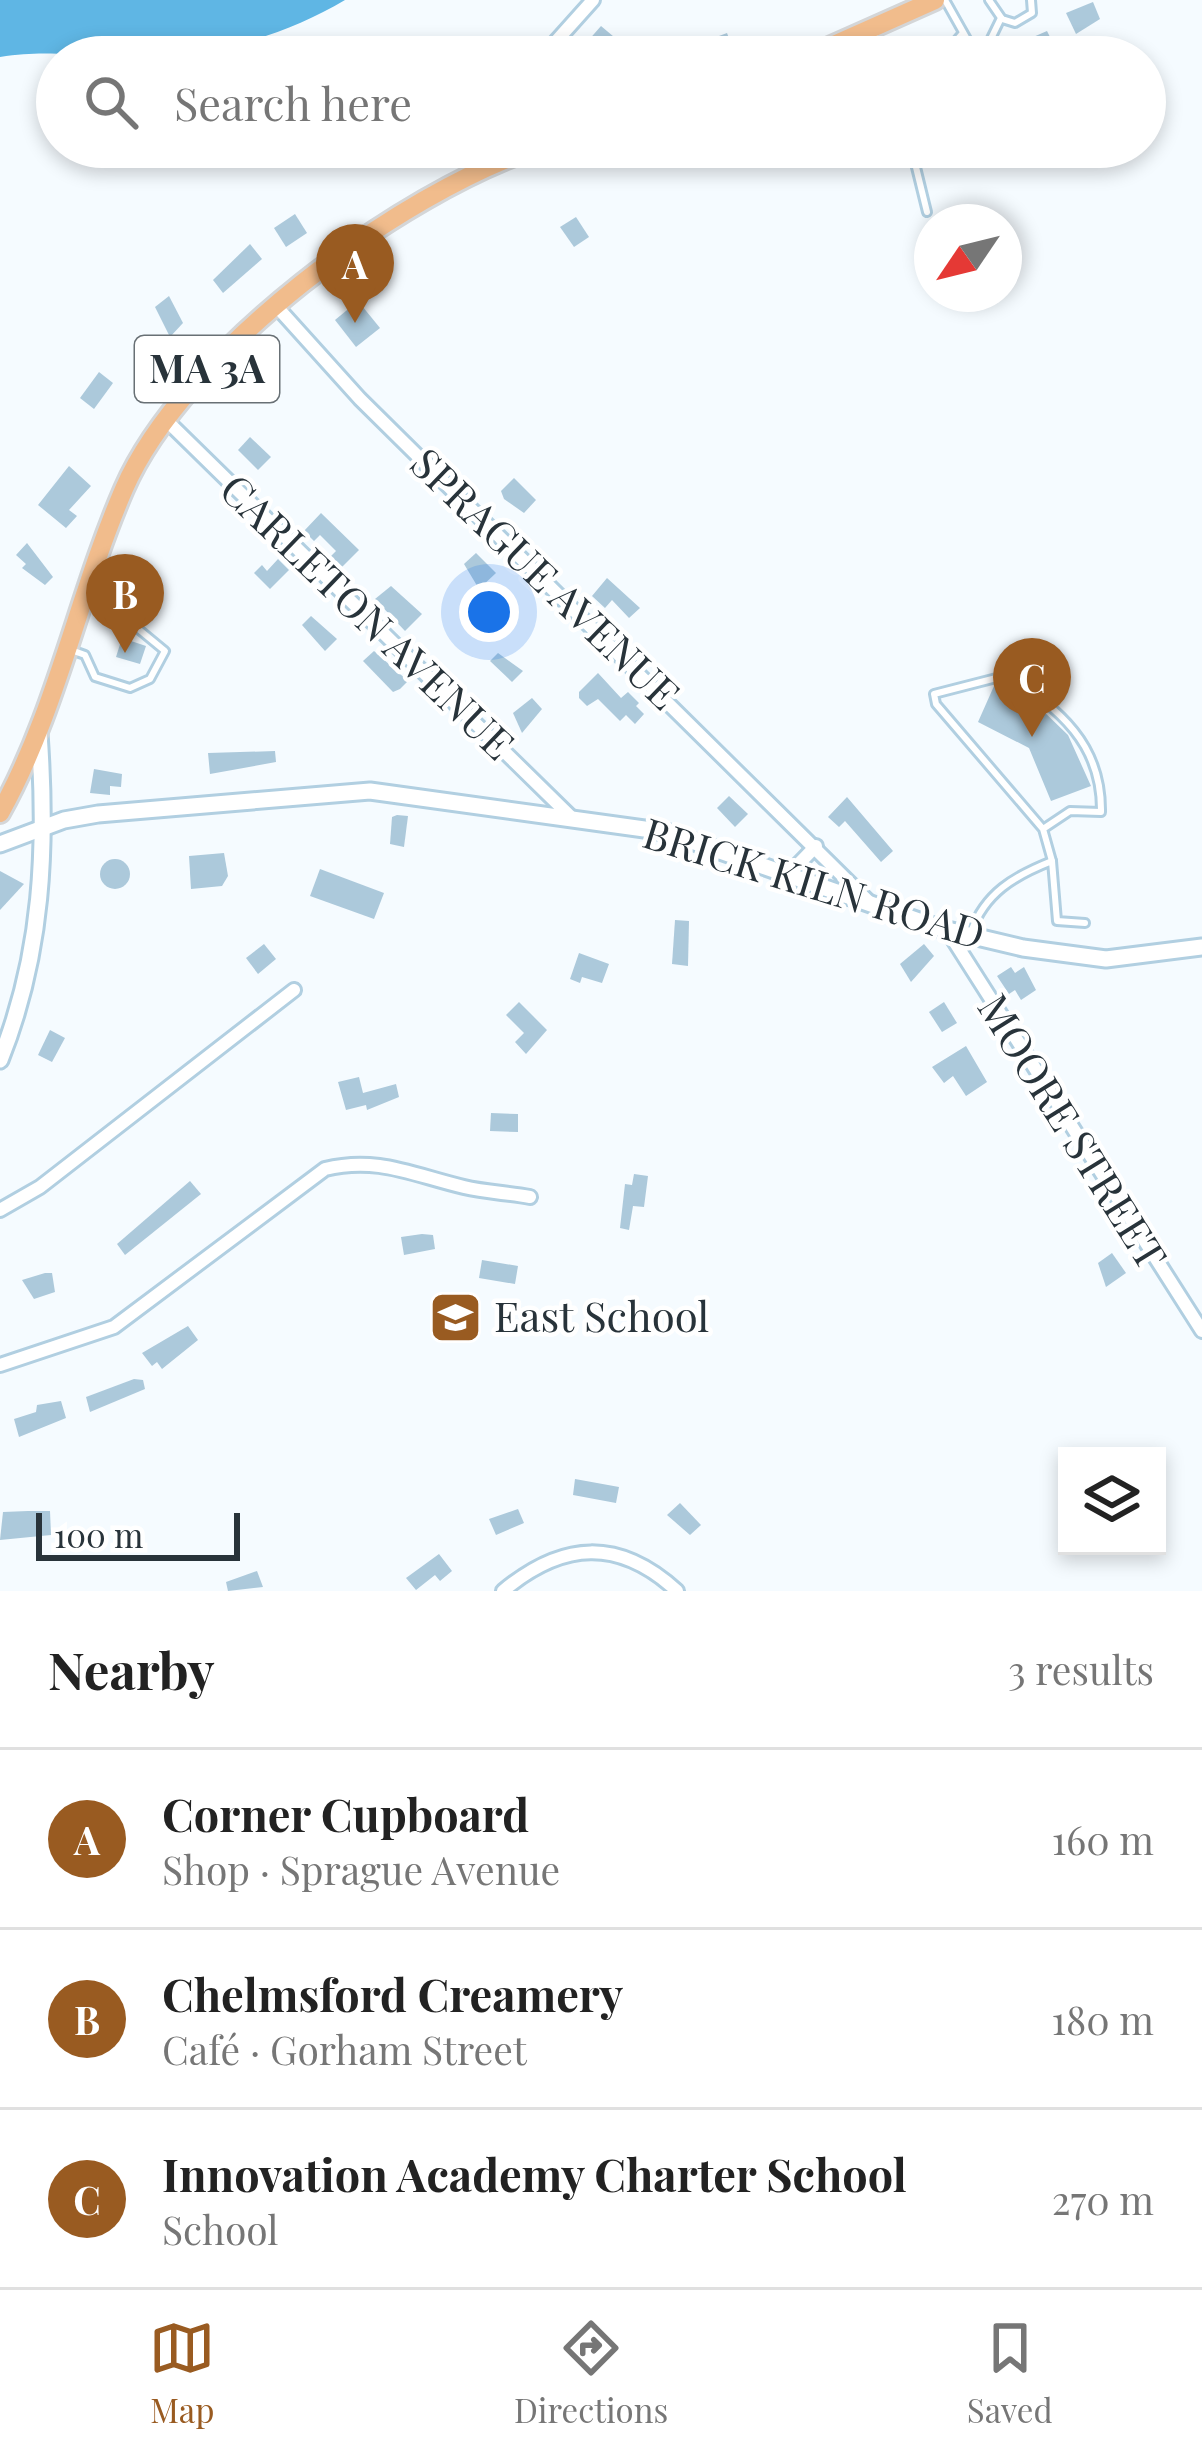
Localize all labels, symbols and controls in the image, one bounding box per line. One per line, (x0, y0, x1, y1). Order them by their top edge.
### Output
search box (36, 36, 1166, 168)
icon: search (78, 69, 144, 135)
text: Search here (174, 72, 412, 132)
north arrow (914, 204, 1022, 312)
pin: A (316, 224, 394, 323)
road number: MA 3A (135, 336, 279, 402)
street label: SPRAGUE AVENUE (400, 435, 693, 721)
street label: CARLETON AVENUE (209, 461, 527, 770)
pin: B (86, 554, 164, 653)
your location (459, 582, 519, 642)
pin: C (993, 638, 1071, 737)
street label: BRICK KILN ROAD (637, 804, 992, 961)
street label: MOORE STREET (967, 983, 1181, 1279)
place label: East School (494, 1287, 709, 1343)
school or university icon: East School (427, 1289, 483, 1345)
map controls (1058, 1447, 1166, 1555)
button: layers (1058, 1447, 1166, 1555)
scale bar (36, 1507, 240, 1560)
text: 100 m (54, 1512, 143, 1556)
text: Nearby (48, 1635, 214, 1703)
text: 3 results (1008, 1643, 1154, 1695)
text: Corner Cupboard (162, 1783, 529, 1843)
text: A (74, 1813, 100, 1865)
text: 160 m (1052, 1813, 1154, 1865)
text: Shop · Sprague Avenue (162, 1843, 560, 1895)
text: Chelmsford Creamery (162, 1963, 623, 2023)
text: B (74, 1993, 100, 2045)
text: 180 m (1052, 1993, 1154, 2045)
text: Café · Gorham Street (162, 2023, 527, 2075)
text: Innovation Academy Charter School (162, 2143, 907, 2203)
text: C (73, 2173, 101, 2225)
text: 270 m (1052, 2173, 1154, 2225)
text: School (162, 2203, 278, 2255)
tab: Map (149, 2315, 215, 2431)
tab: Directions (514, 2315, 668, 2431)
tab: Saved (967, 2315, 1053, 2431)

